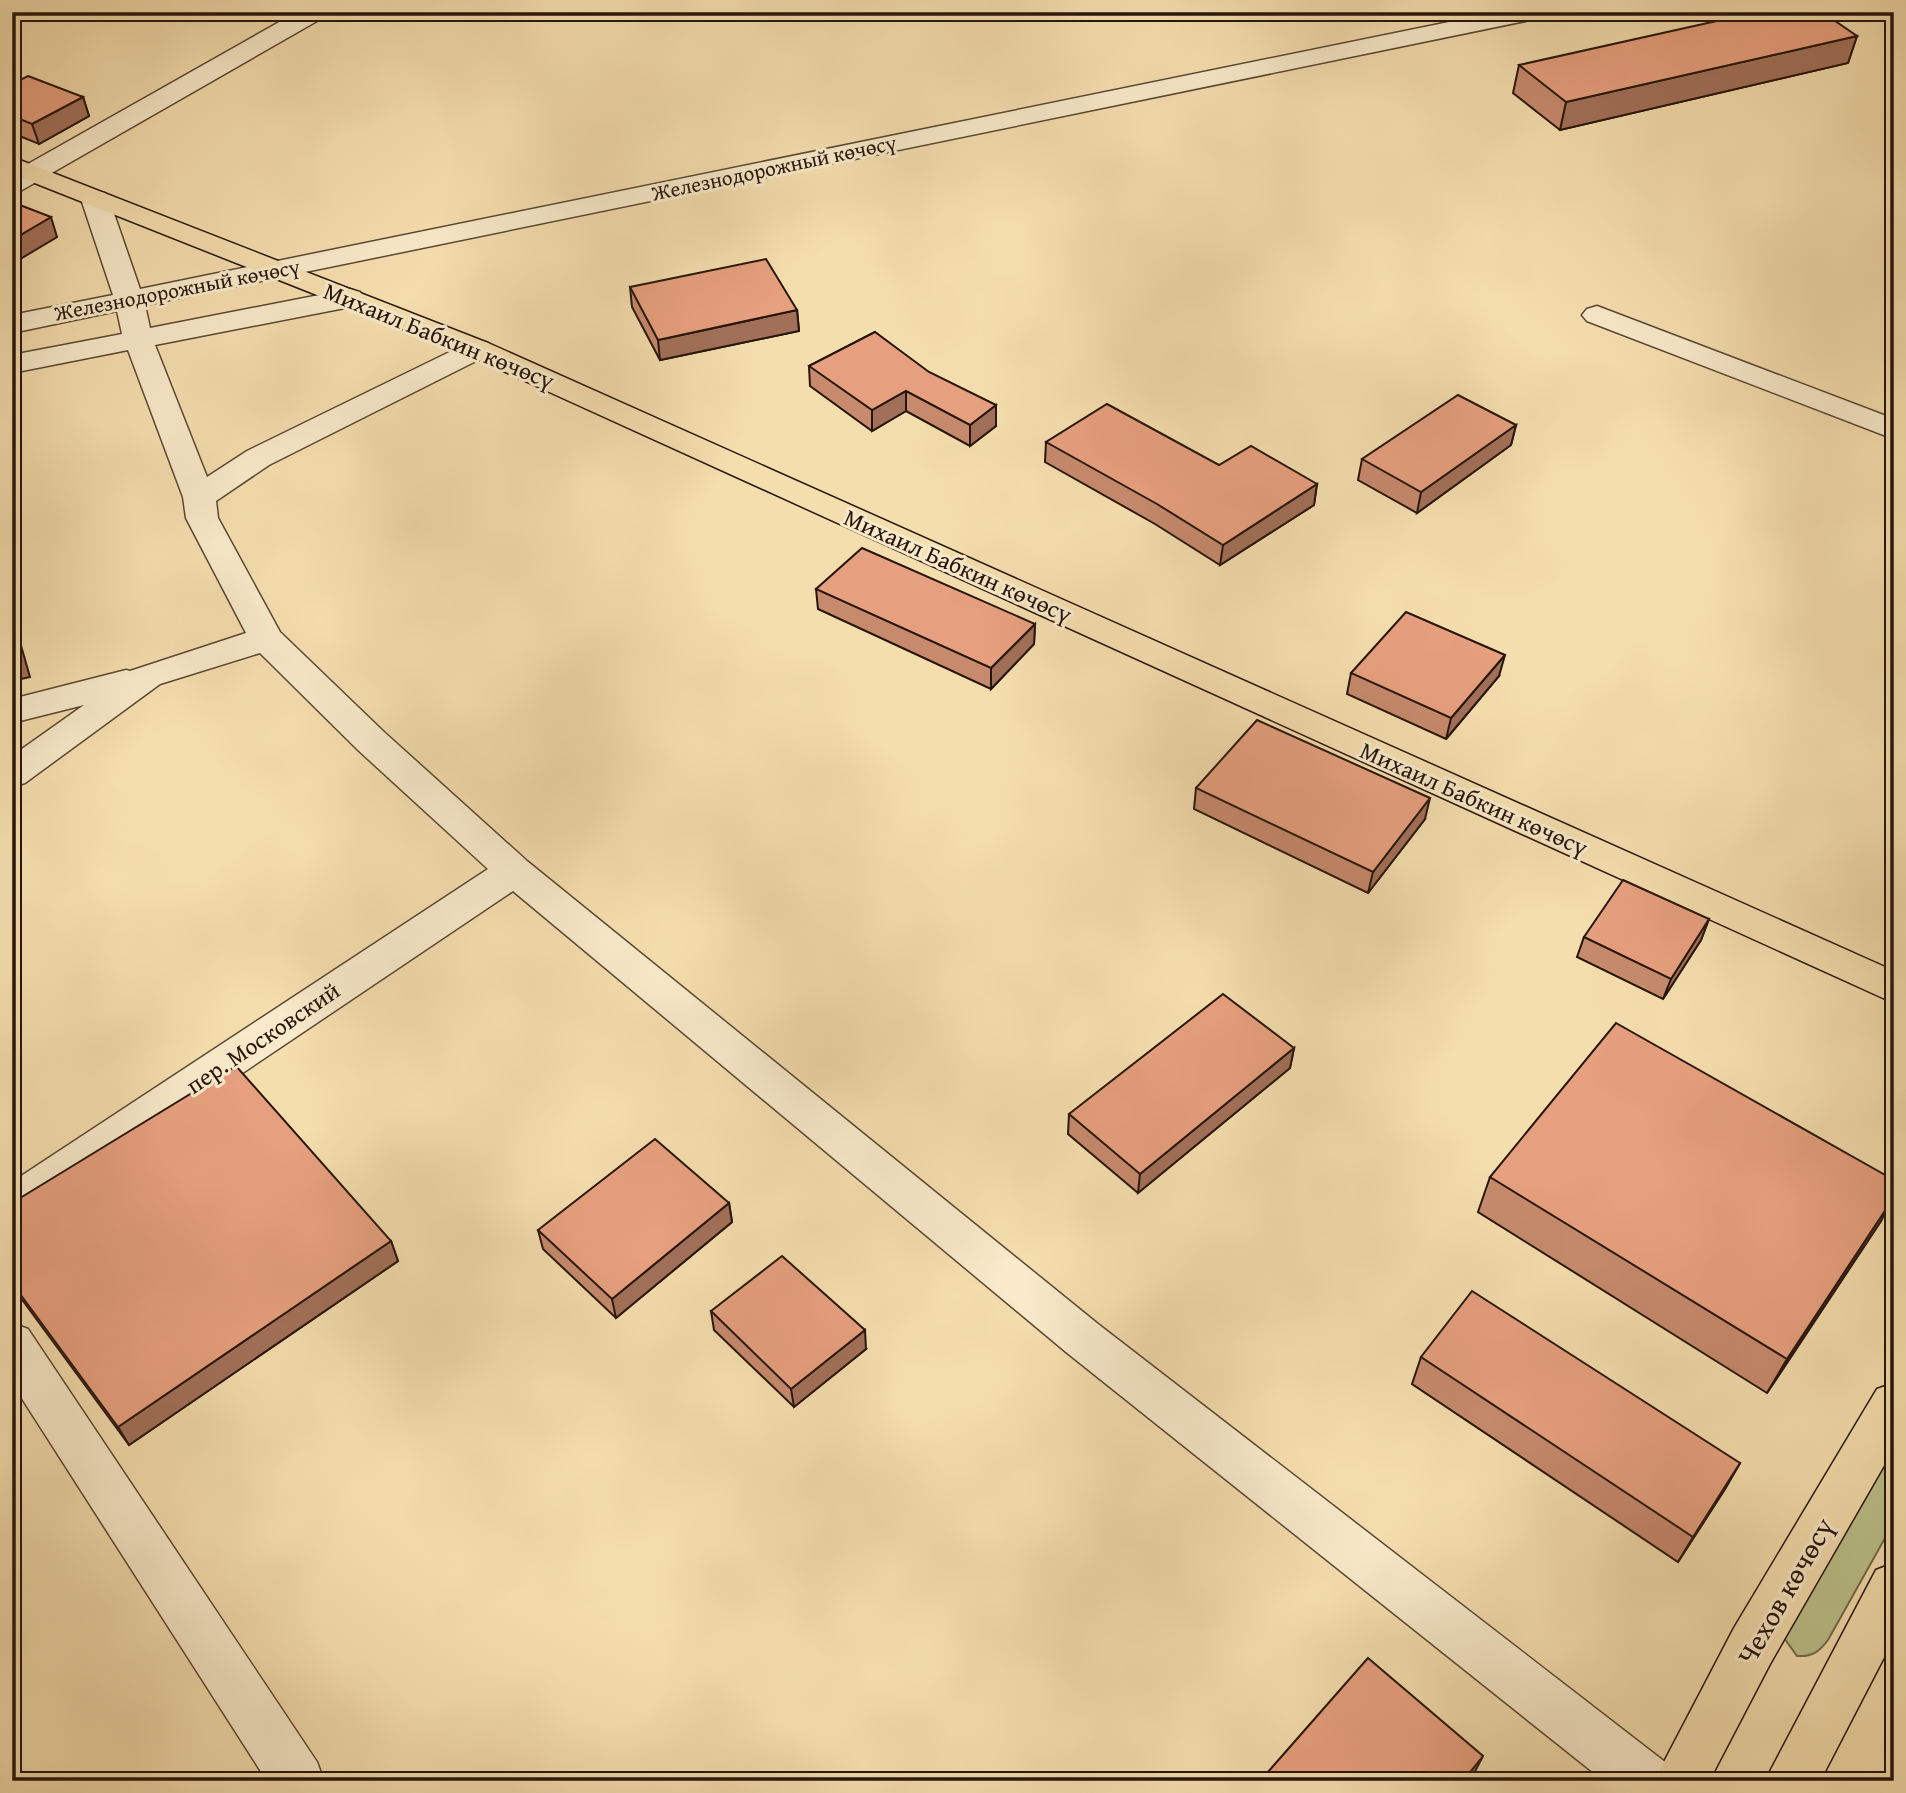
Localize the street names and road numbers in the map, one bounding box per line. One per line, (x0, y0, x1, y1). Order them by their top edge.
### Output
street label: Железнодорожный көчөсү (648, 126, 899, 209)
street label: Железнодорожный көчөсү (50, 250, 302, 329)
street label: Михаил Бабкин көчөсү (319, 273, 560, 398)
street label: Михаил Бабкин көчөсү (839, 500, 1078, 632)
street label: Михаил Бабкин көчөсү (1355, 733, 1594, 865)
street label: пер. Московский (179, 973, 347, 1102)
street label: Чехов көчөсү (1726, 1509, 1843, 1672)

